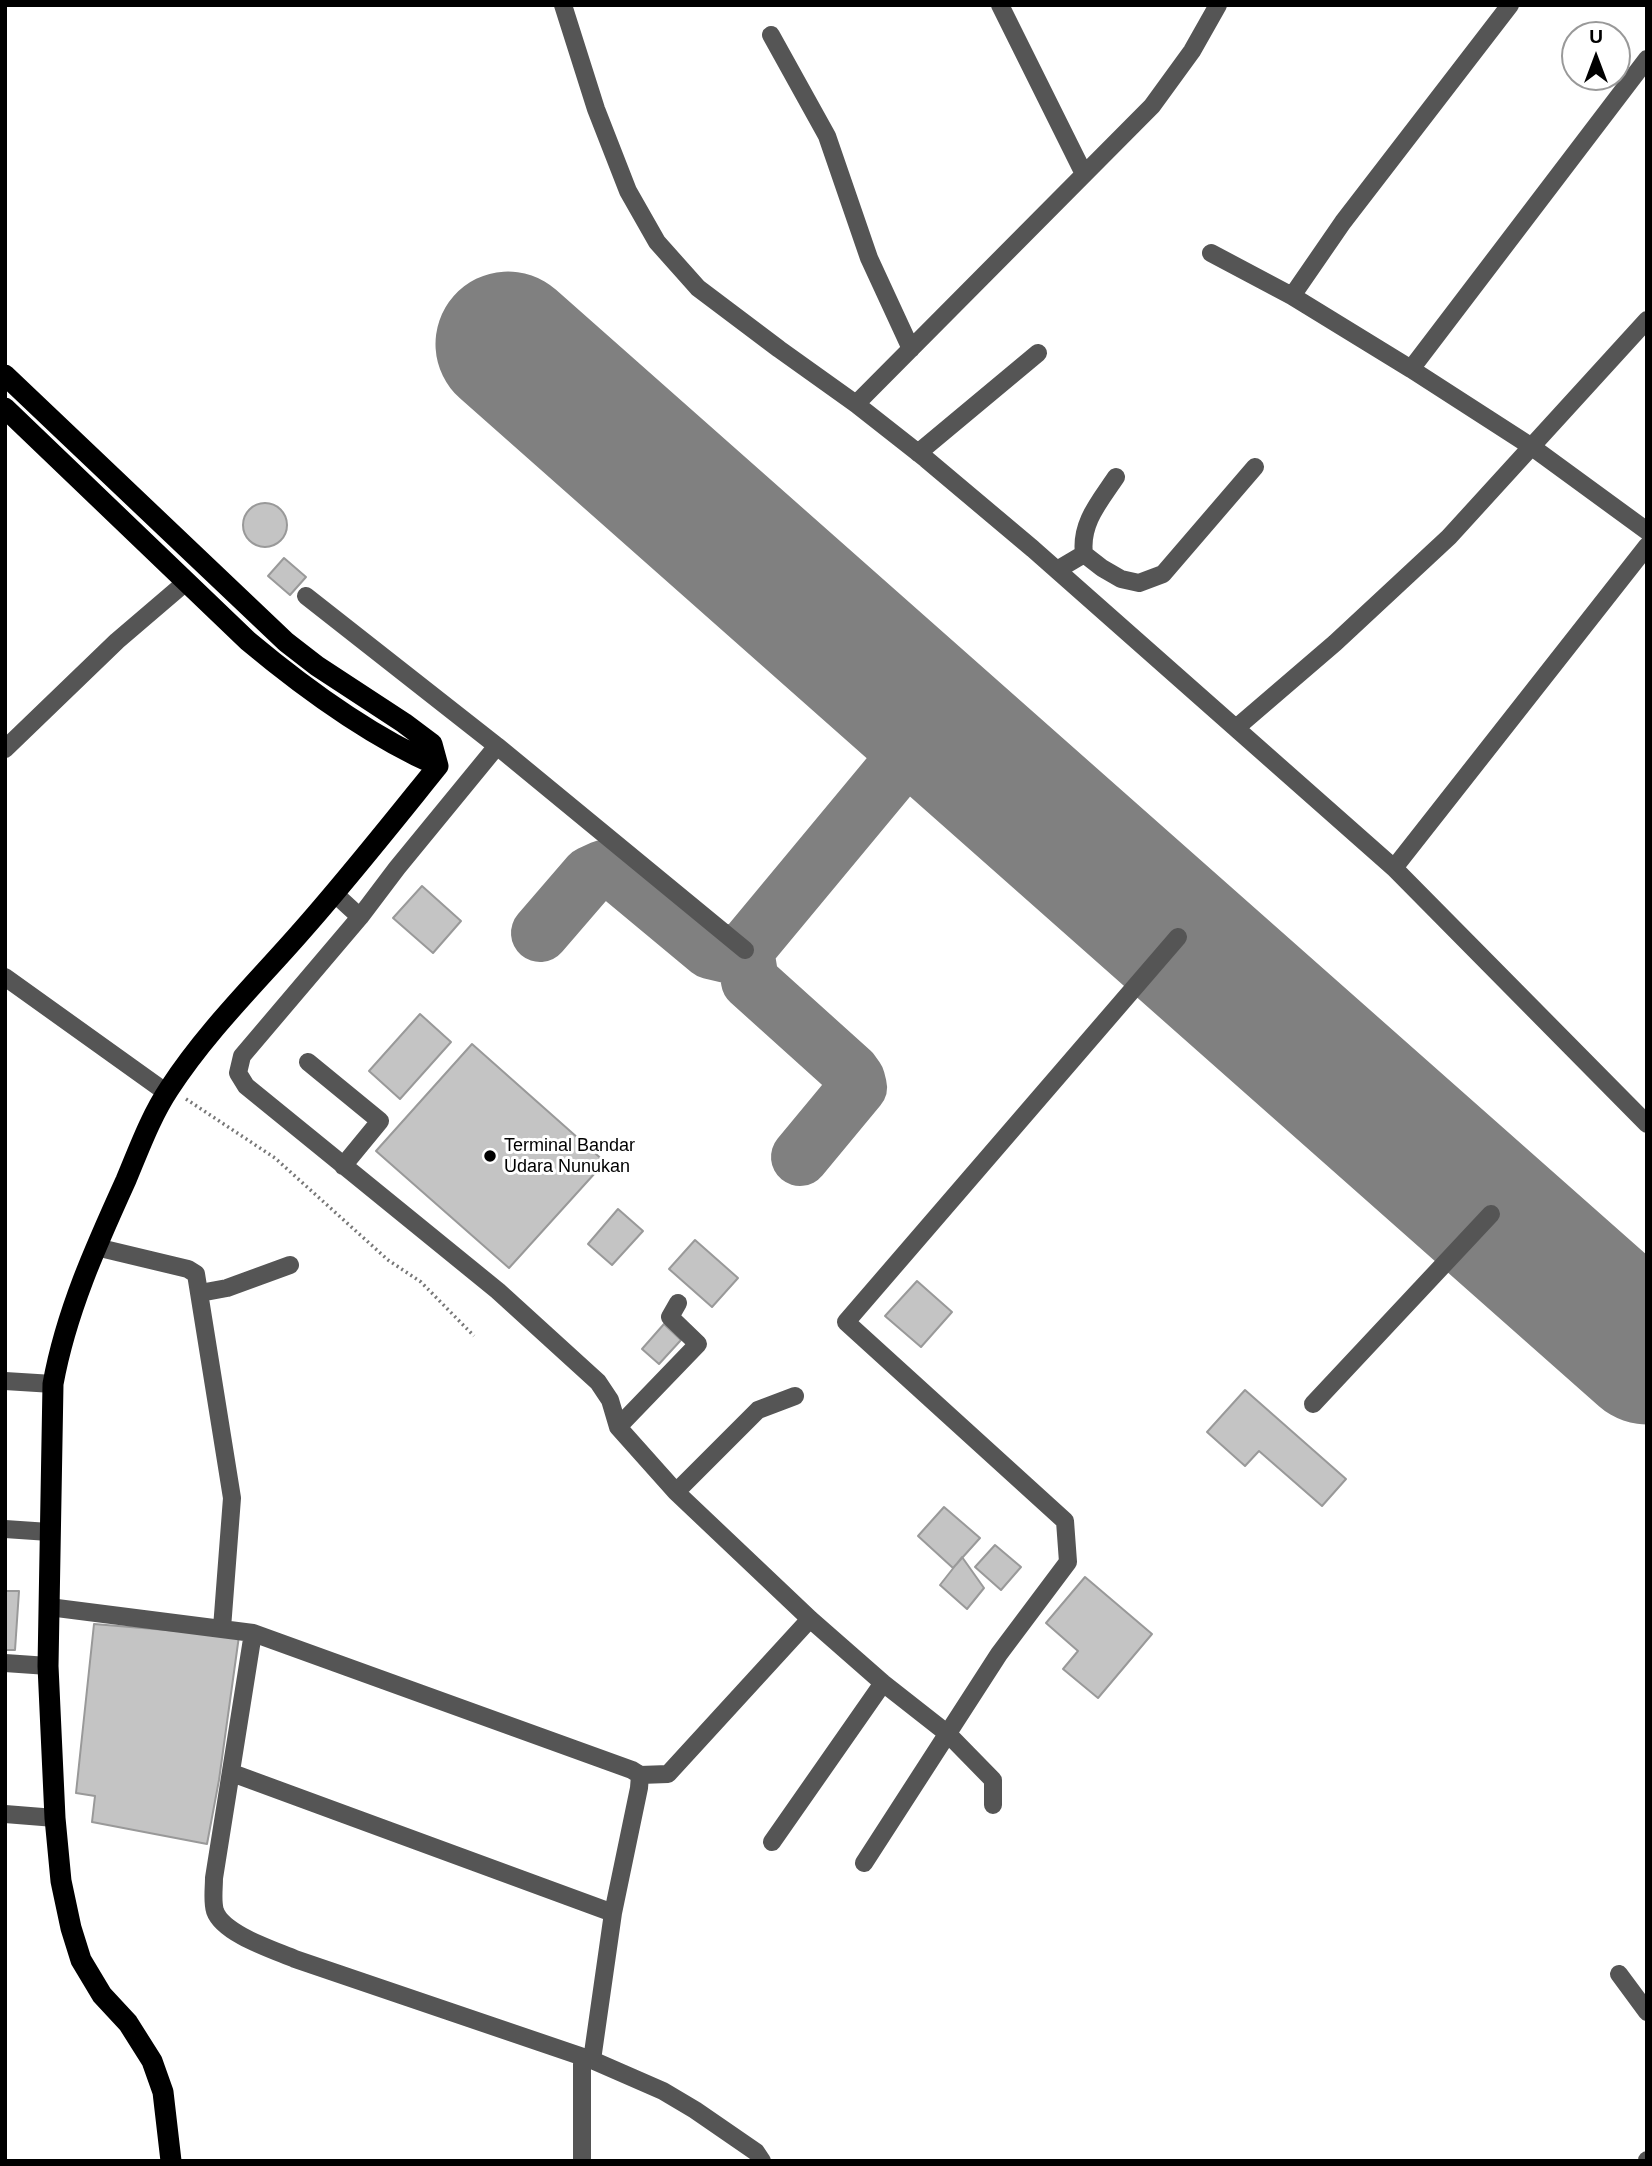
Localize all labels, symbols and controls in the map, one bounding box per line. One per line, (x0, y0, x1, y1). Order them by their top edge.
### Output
north arrow (1561, 21, 1631, 91)
text: U (1589, 26, 1603, 47)
place label: Terminal Bandar Udara Nunukan (504, 1135, 635, 1178)
marker: Terminal Bandar Udara Nunukan (482, 1148, 498, 1164)

